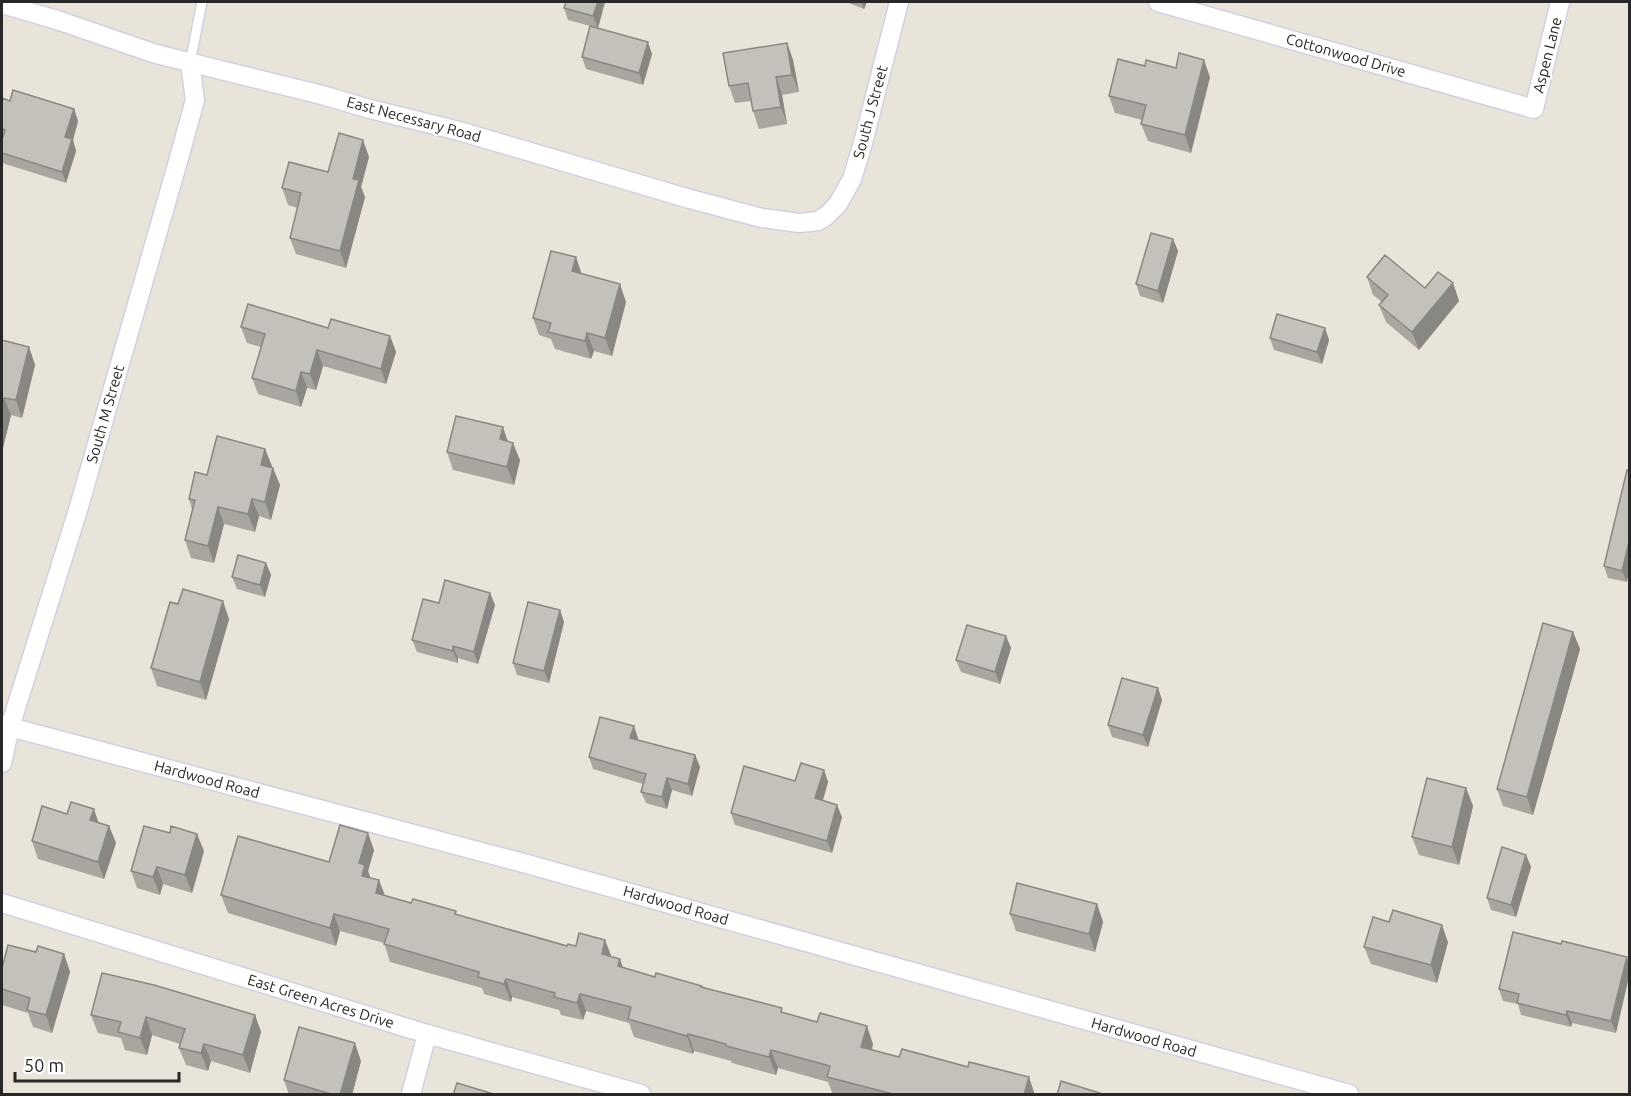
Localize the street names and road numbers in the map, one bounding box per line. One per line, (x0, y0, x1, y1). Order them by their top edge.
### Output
street label: Aspen Lane (1529, 15, 1565, 95)
street label: Cottonwood Drive (1284, 30, 1408, 80)
street label: South J Street (849, 63, 891, 160)
street label: East Necessary Road (345, 93, 483, 145)
street label: South M Street (83, 363, 127, 465)
street label: Hardwood Road (152, 757, 262, 801)
street label: Hardwood Road (621, 882, 731, 928)
street label: East Green Acres Drive (246, 971, 396, 1031)
street label: Hardwood Road (1089, 1014, 1199, 1060)

